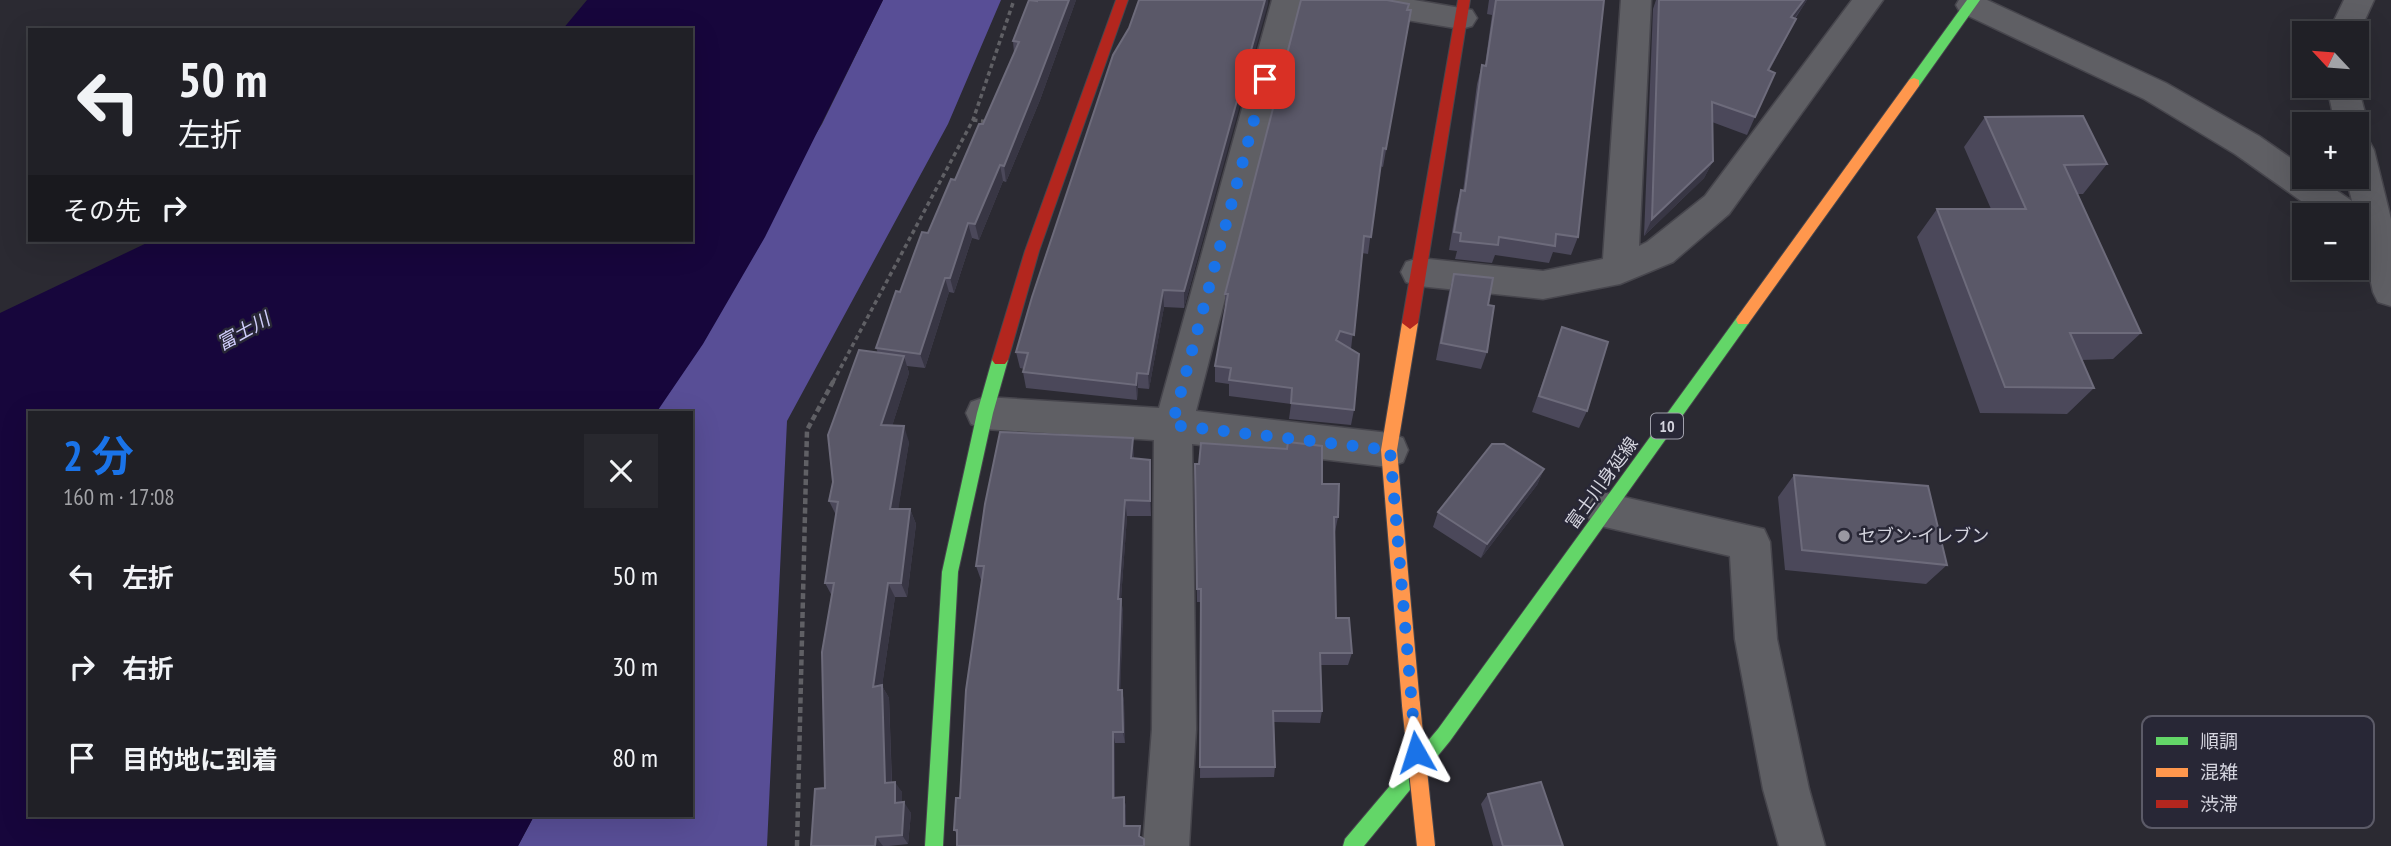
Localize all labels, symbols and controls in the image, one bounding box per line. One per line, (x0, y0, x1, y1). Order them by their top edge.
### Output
north arrow (2292, 21, 2370, 98)
map controls (2292, 21, 2369, 280)
text: 50 m (178, 47, 267, 111)
pin (1235, 49, 1295, 109)
icon: left (63, 56, 154, 147)
icon: arrive (1246, 60, 1284, 98)
button: + (2292, 112, 2369, 189)
text: 左折 (178, 113, 242, 155)
icon: right (155, 189, 193, 227)
text: その先 (63, 194, 141, 227)
button: − (2292, 203, 2369, 280)
water label: 富士川 (212, 306, 275, 355)
road number: 10 (1651, 414, 1683, 438)
text: 2 分 (63, 428, 134, 483)
street label: 富士川身延線 (1561, 432, 1643, 533)
button: close (584, 434, 658, 508)
text: 160 m · 17:08 (63, 482, 175, 511)
place label: セブン-イレブン (1858, 524, 1989, 547)
marker: セブン-イレブン (1836, 528, 1852, 544)
icon: left (63, 557, 101, 595)
text: 50 m (612, 559, 658, 592)
text: 左折 (122, 561, 174, 594)
icon: right (63, 648, 101, 686)
text: 30 m (612, 650, 658, 683)
text: 右折 (122, 652, 174, 685)
position arrow (1379, 715, 1453, 789)
legend (2142, 716, 2374, 828)
text: 順調 (2200, 729, 2238, 753)
icon: arrive (63, 739, 101, 777)
text: 80 m (612, 741, 658, 774)
text: 目的地に到着 (122, 743, 278, 776)
text: 混雑 (2200, 760, 2238, 784)
text: 渋滞 (2200, 792, 2238, 816)

